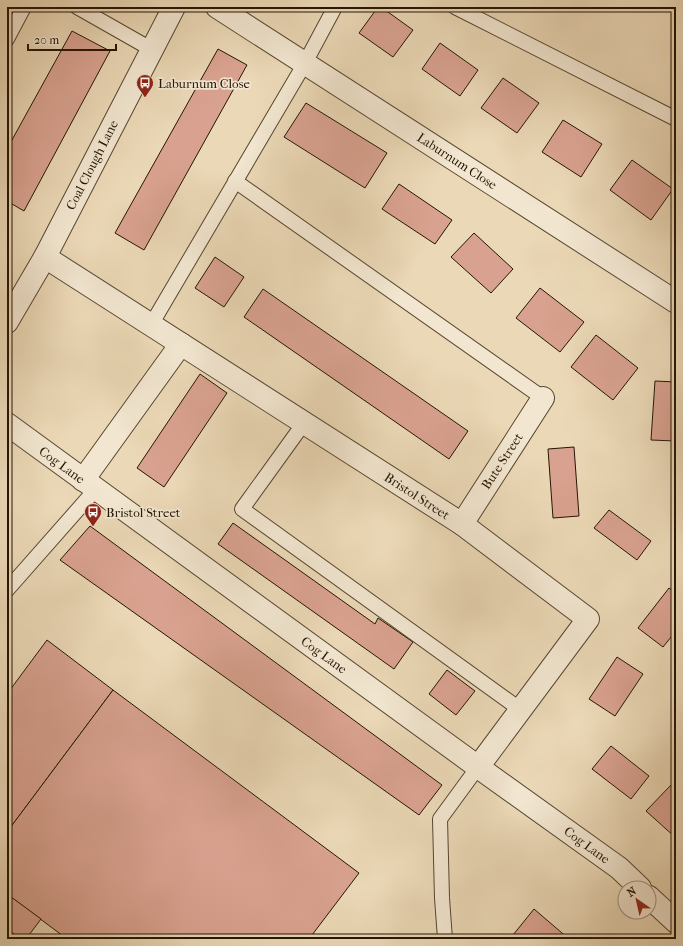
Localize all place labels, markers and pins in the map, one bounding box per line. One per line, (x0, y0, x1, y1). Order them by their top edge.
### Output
bus stop icon: Laburnum Close (135, 73, 155, 98)
place label: Laburnum Close (158, 76, 250, 91)
bus stop icon: Bristol Street (83, 502, 103, 527)
place label: Bristol Street (106, 505, 181, 520)

